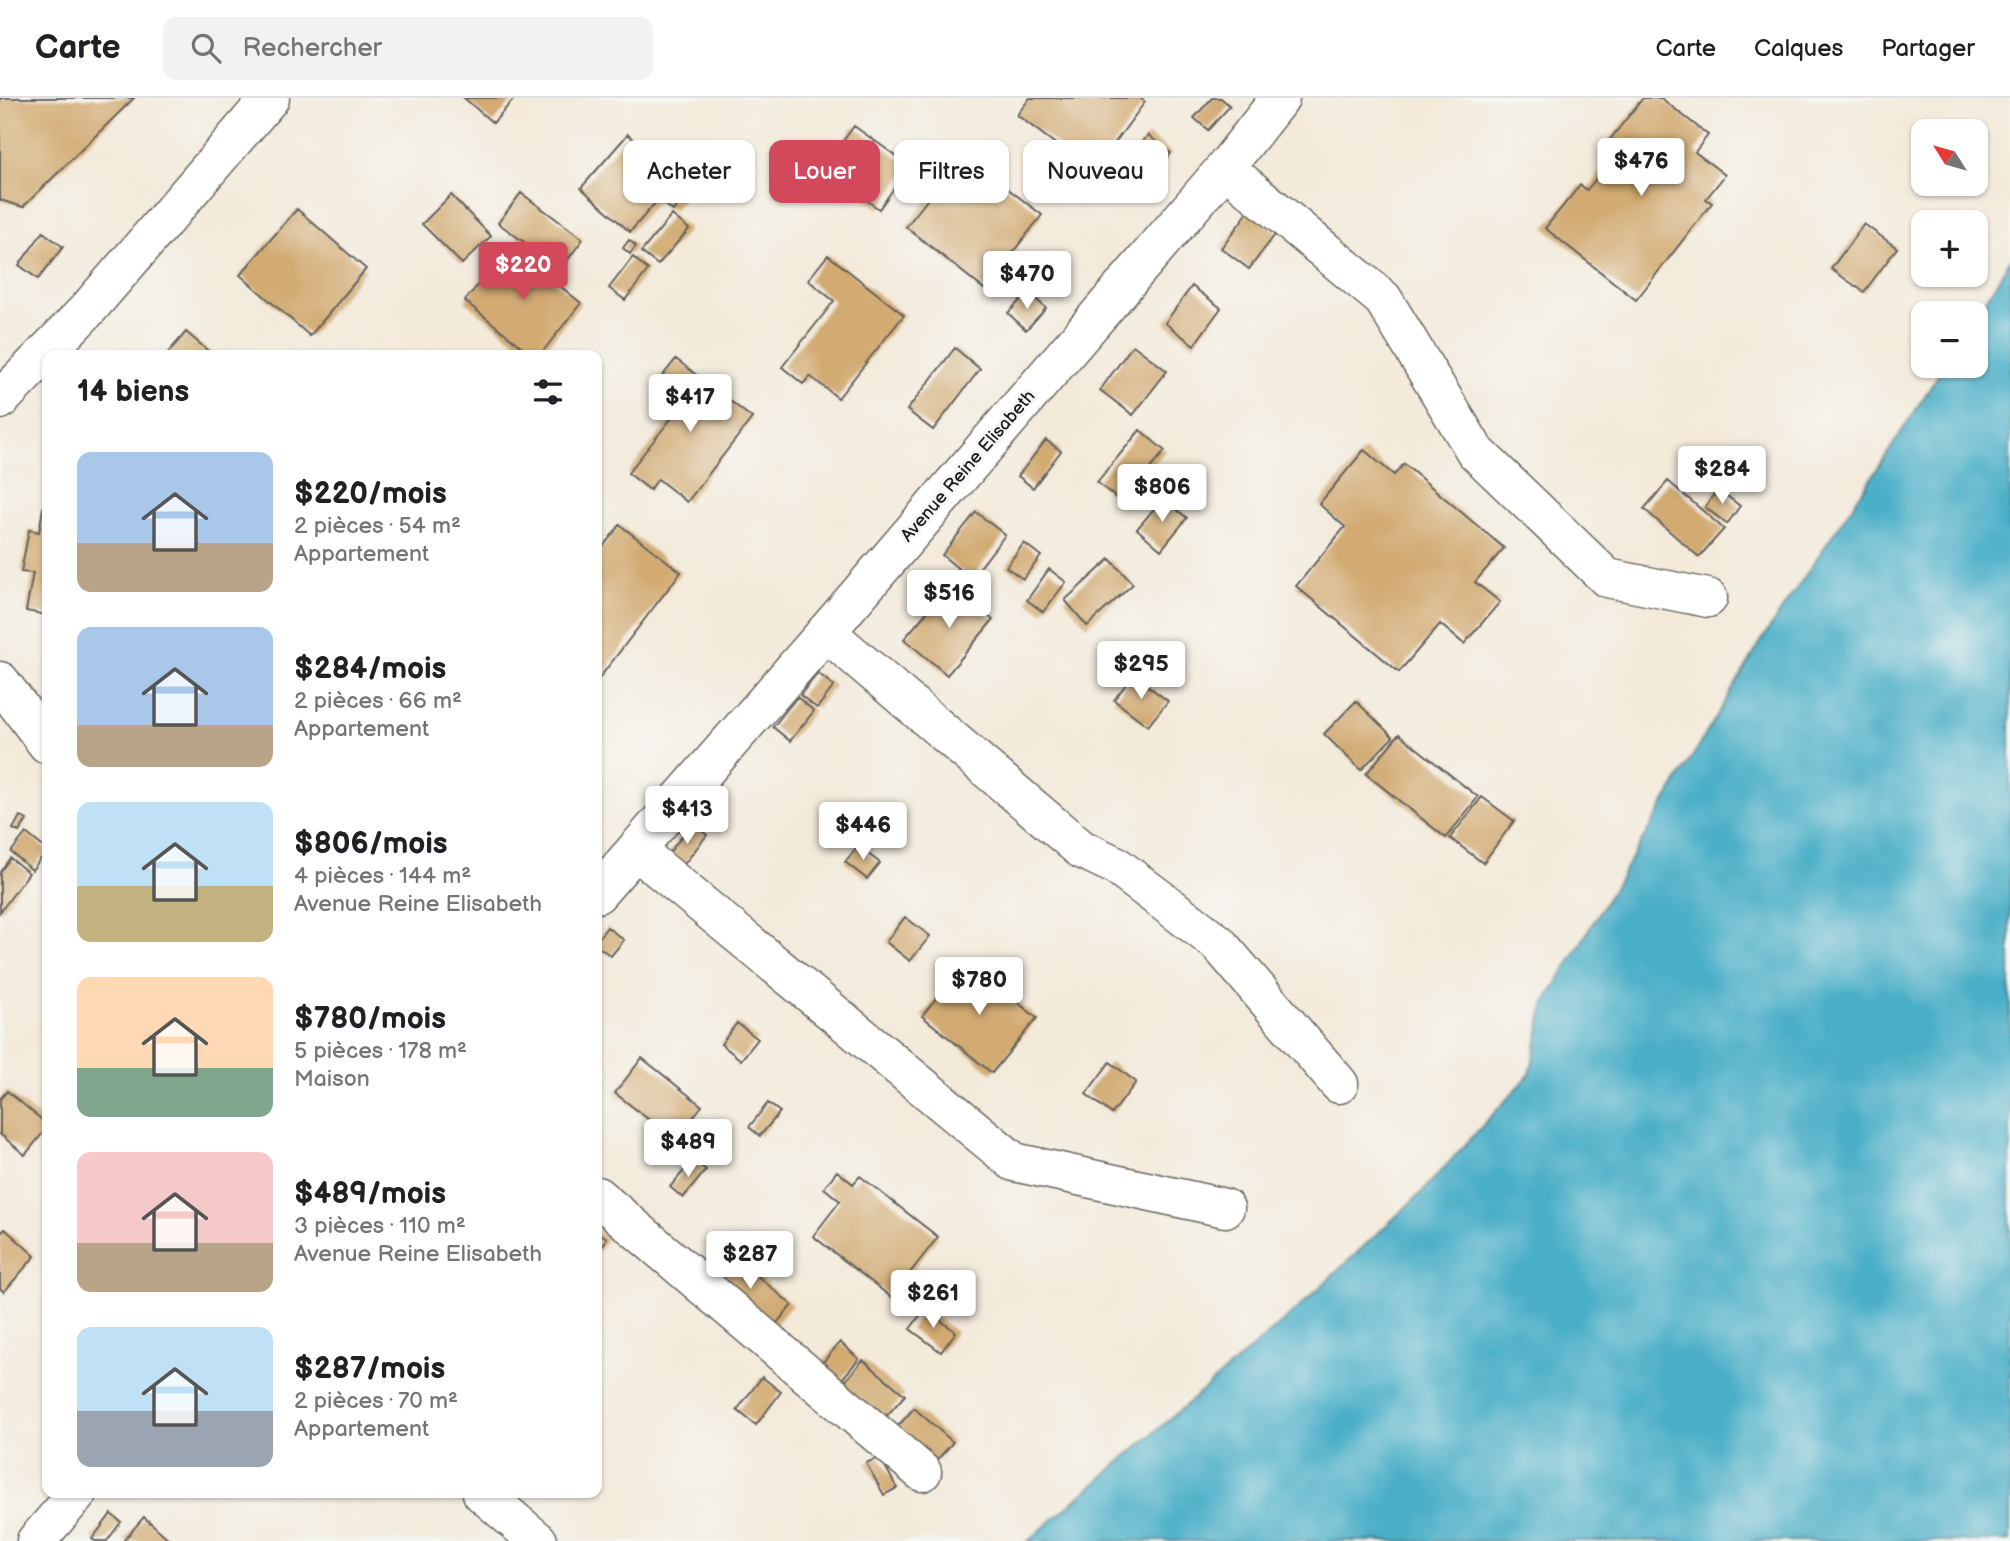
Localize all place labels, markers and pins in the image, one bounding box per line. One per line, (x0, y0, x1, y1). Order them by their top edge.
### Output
pin: $476 (1600, 139, 1682, 198)
pin: $220 (482, 242, 564, 302)
pin: $470 (986, 252, 1068, 311)
pin: $417 (649, 374, 731, 434)
pin: $284 (1681, 446, 1763, 506)
pin: $806 (1121, 464, 1203, 524)
pin: $516 (908, 570, 990, 630)
pin: $295 (1100, 642, 1182, 701)
pin: $413 (646, 786, 728, 846)
pin: $446 (822, 802, 904, 862)
pin: $780 (938, 958, 1020, 1017)
pin: $489 (647, 1119, 729, 1179)
pin: $287 (709, 1232, 791, 1291)
pin: $261 (892, 1270, 974, 1330)

